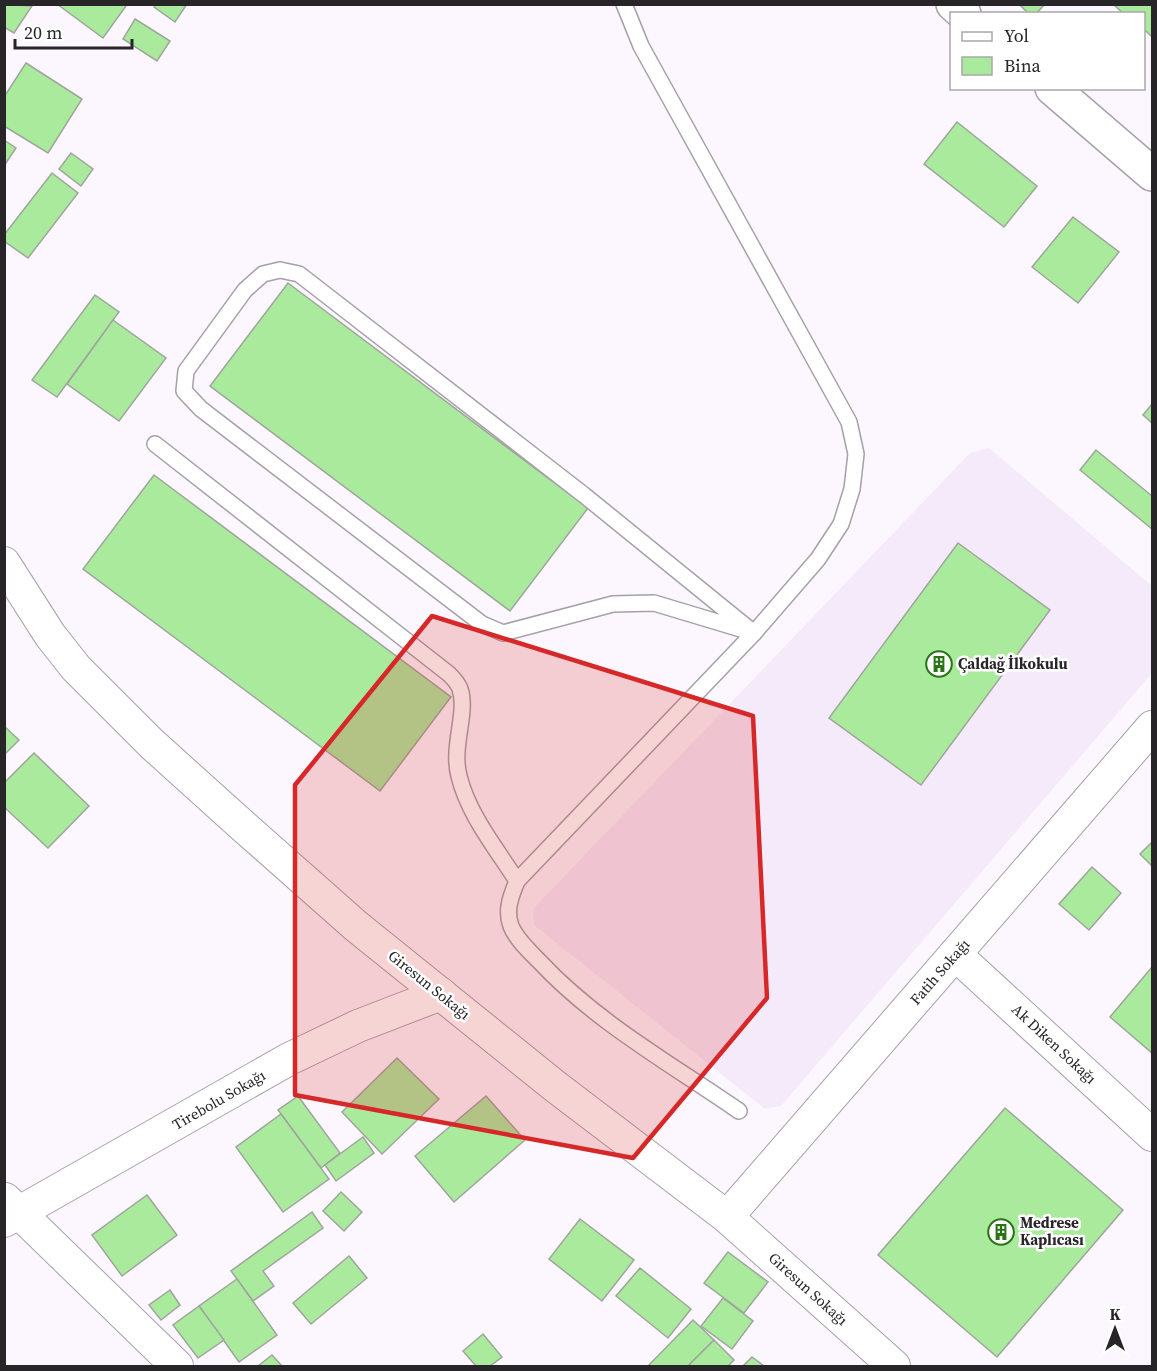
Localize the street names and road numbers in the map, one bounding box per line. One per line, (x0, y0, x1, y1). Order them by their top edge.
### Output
street label: Fatih Sokağı (905, 934, 974, 1009)
street label: Giresun Sokağı (384, 945, 475, 1024)
street label: Ak Diken Sokağı (1007, 999, 1101, 1088)
street label: Tirebolu Sokağı (168, 1064, 269, 1135)
street label: Giresun Sokağı (764, 1247, 853, 1330)

